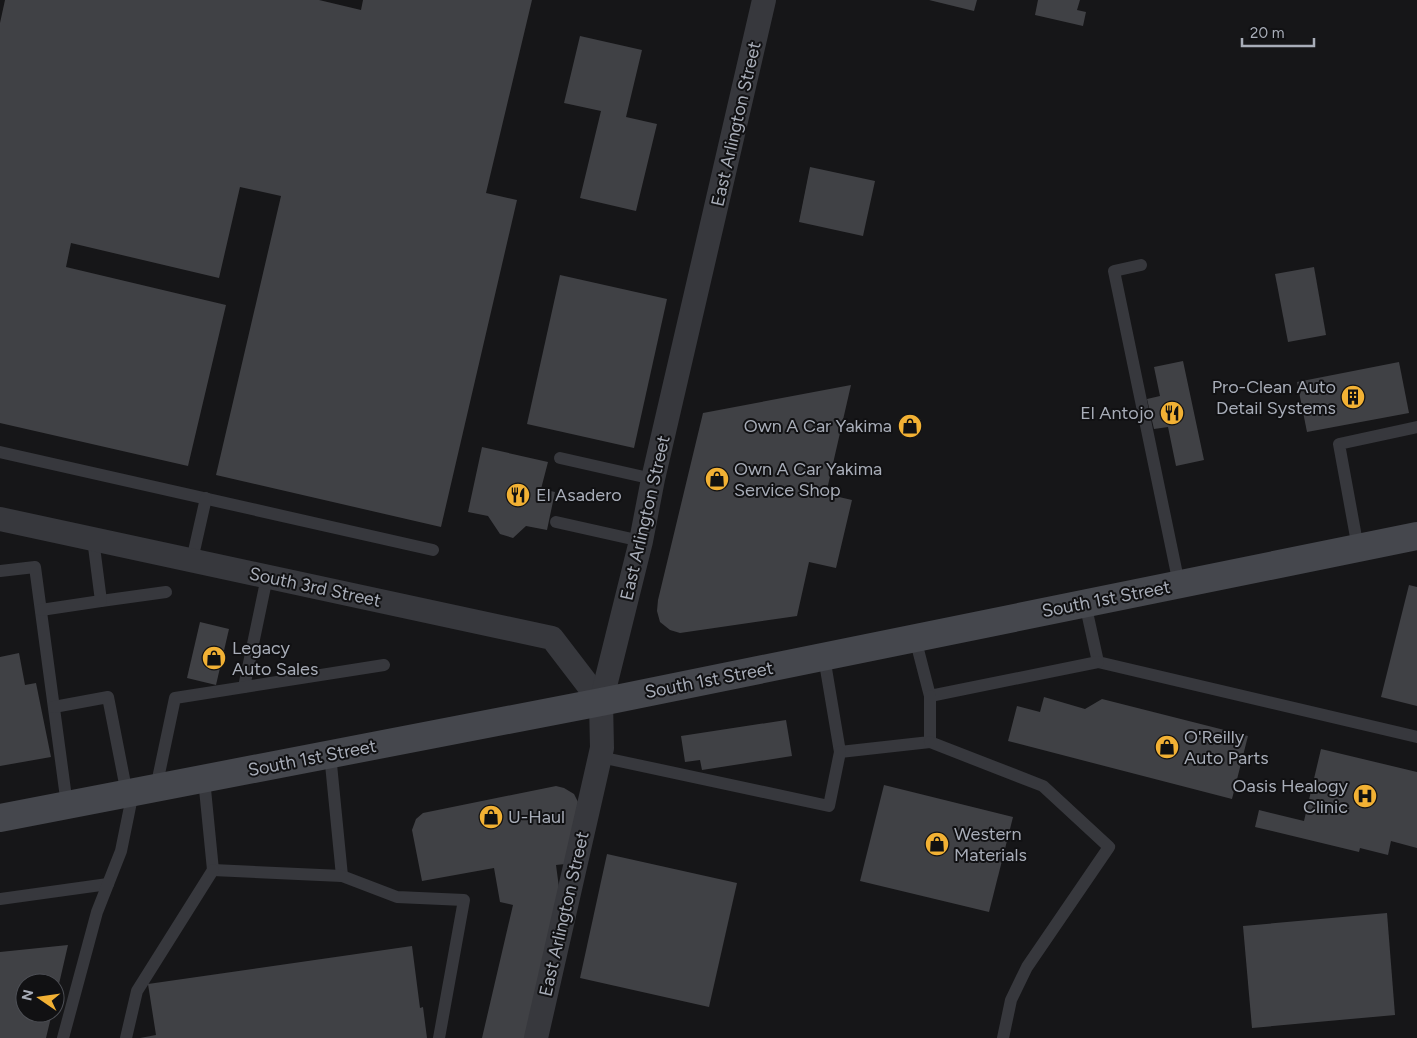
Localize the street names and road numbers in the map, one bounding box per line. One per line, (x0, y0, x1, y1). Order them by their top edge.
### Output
street label: East Arlington Street (706, 39, 766, 209)
street label: East Arlington Street (615, 433, 675, 603)
street label: South 3rd Street (247, 562, 383, 612)
street label: South 1st Street (1040, 576, 1172, 622)
street label: South 1st Street (643, 657, 775, 703)
street label: South 1st Street (246, 735, 378, 781)
street label: East Arlington Street (534, 829, 594, 999)

